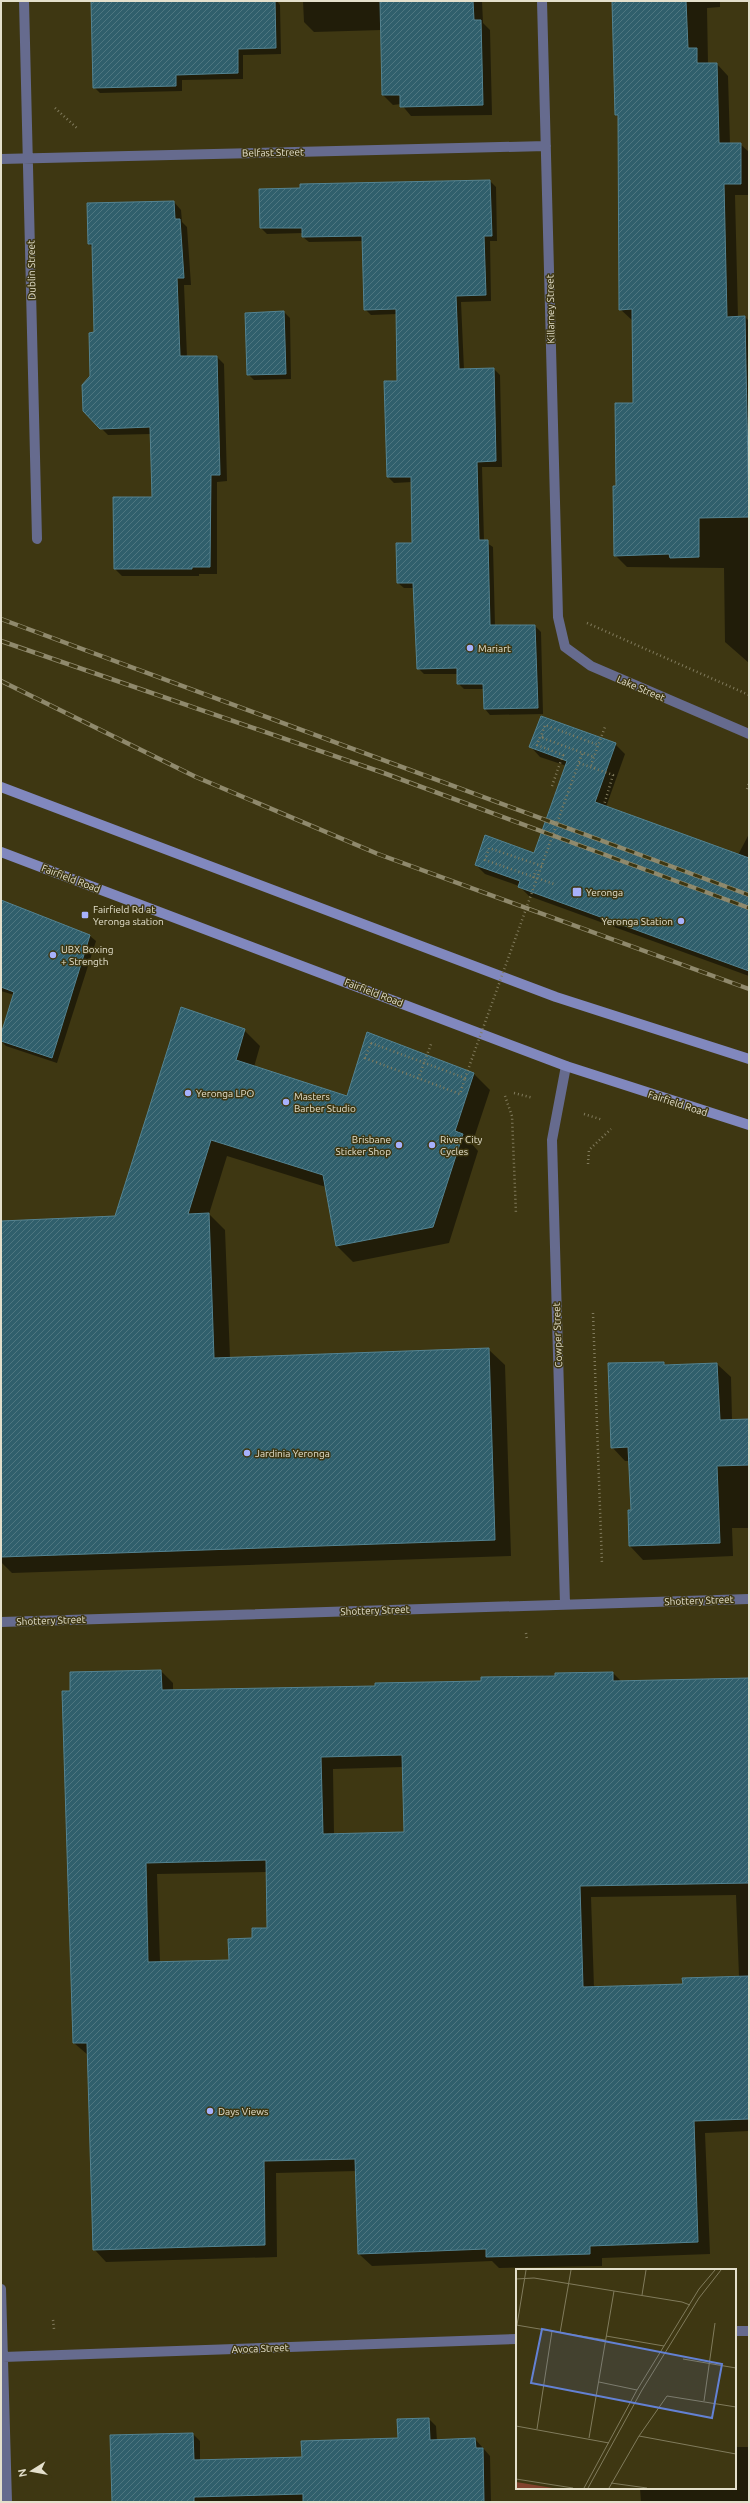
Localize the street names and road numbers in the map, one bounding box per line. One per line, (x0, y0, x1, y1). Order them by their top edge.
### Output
street label: Belfast Street (242, 146, 304, 159)
street label: Dublin Street (25, 240, 38, 300)
street label: Killarney Street (544, 274, 557, 344)
street label: Lake Street (615, 673, 666, 703)
street label: Fairfield Road (40, 862, 102, 895)
street label: Fairfield Road (343, 976, 405, 1009)
street label: Fairfield Road (647, 1089, 709, 1118)
street label: Cowper Street (551, 1302, 564, 1368)
street label: Shottery Street (664, 1594, 734, 1607)
street label: Shottery Street (340, 1604, 410, 1617)
street label: Shottery Street (16, 1614, 86, 1627)
street label: Avoca Street (231, 2342, 289, 2355)

